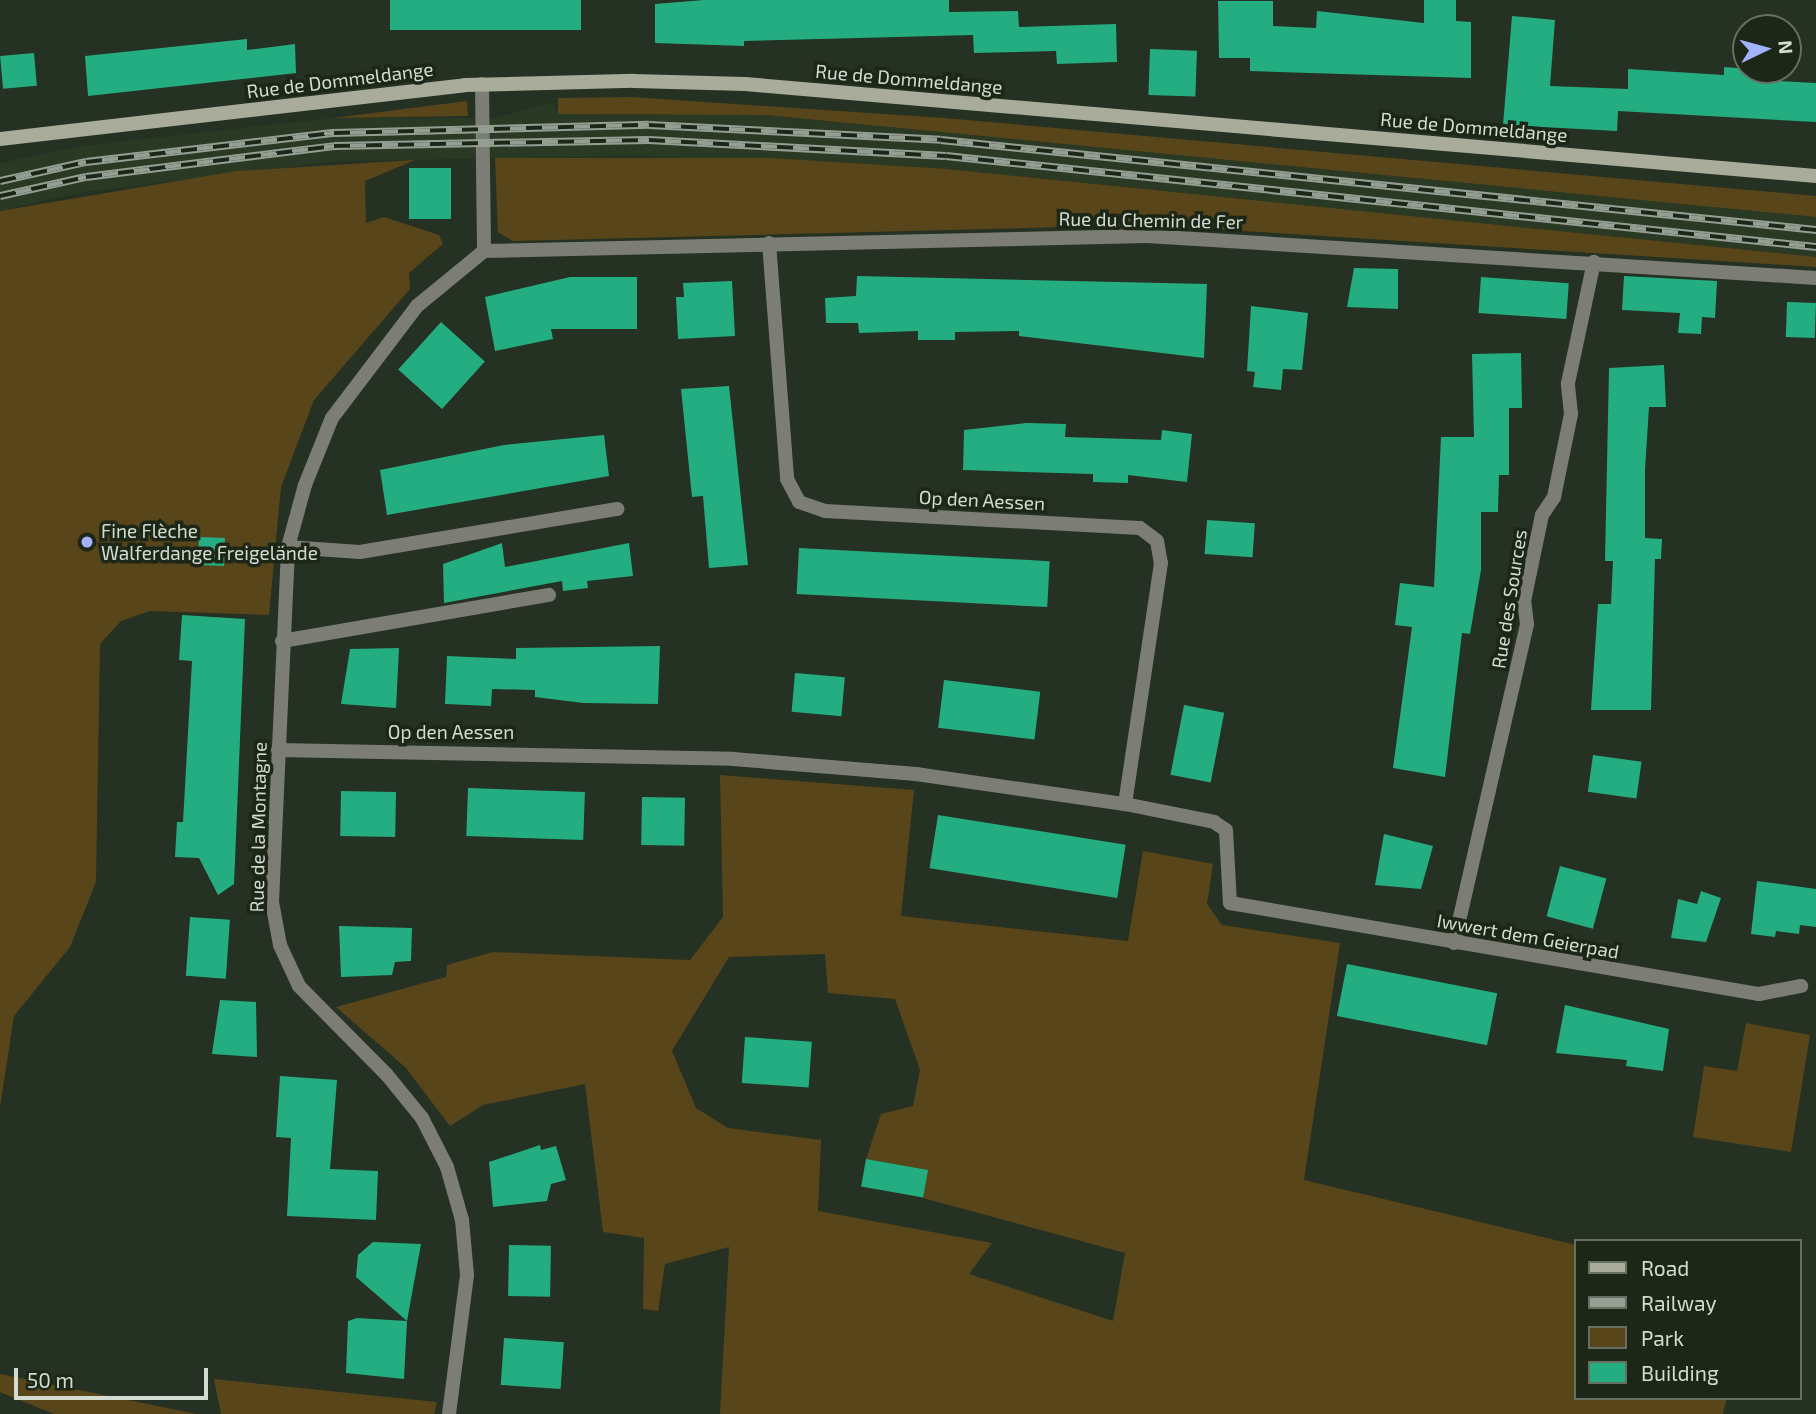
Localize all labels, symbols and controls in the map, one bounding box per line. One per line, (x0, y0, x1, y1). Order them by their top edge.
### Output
north arrow (1732, 14, 1802, 84)
text: N (1774, 39, 1798, 55)
street label: Rue de Dommeldange (245, 57, 435, 103)
street label: Rue de Dommeldange (814, 59, 1004, 99)
street label: Rue de Dommeldange (1379, 107, 1569, 147)
street label: Rue du Chemin de Fer (1058, 207, 1244, 233)
street label: Op den Aessen (918, 485, 1046, 515)
place label: Fine Flèche Walferdange Freigelände (101, 520, 318, 564)
street label: Rue des Sources (1487, 528, 1531, 670)
marker: Fine Flèche Walferdange Freigelände (79, 534, 95, 550)
street label: Op den Aessen (388, 721, 514, 743)
street label: Rue de la Montagne (245, 741, 271, 913)
street label: Iwwert dem Geierpad (1435, 909, 1621, 963)
legend (1574, 1239, 1802, 1400)
text: Road (1641, 1255, 1689, 1280)
text: Railway (1641, 1290, 1717, 1315)
text: Park (1641, 1325, 1684, 1350)
scale bar (18, 1354, 212, 1398)
text: Building (1641, 1360, 1719, 1385)
text: 50 m (27, 1367, 74, 1392)

